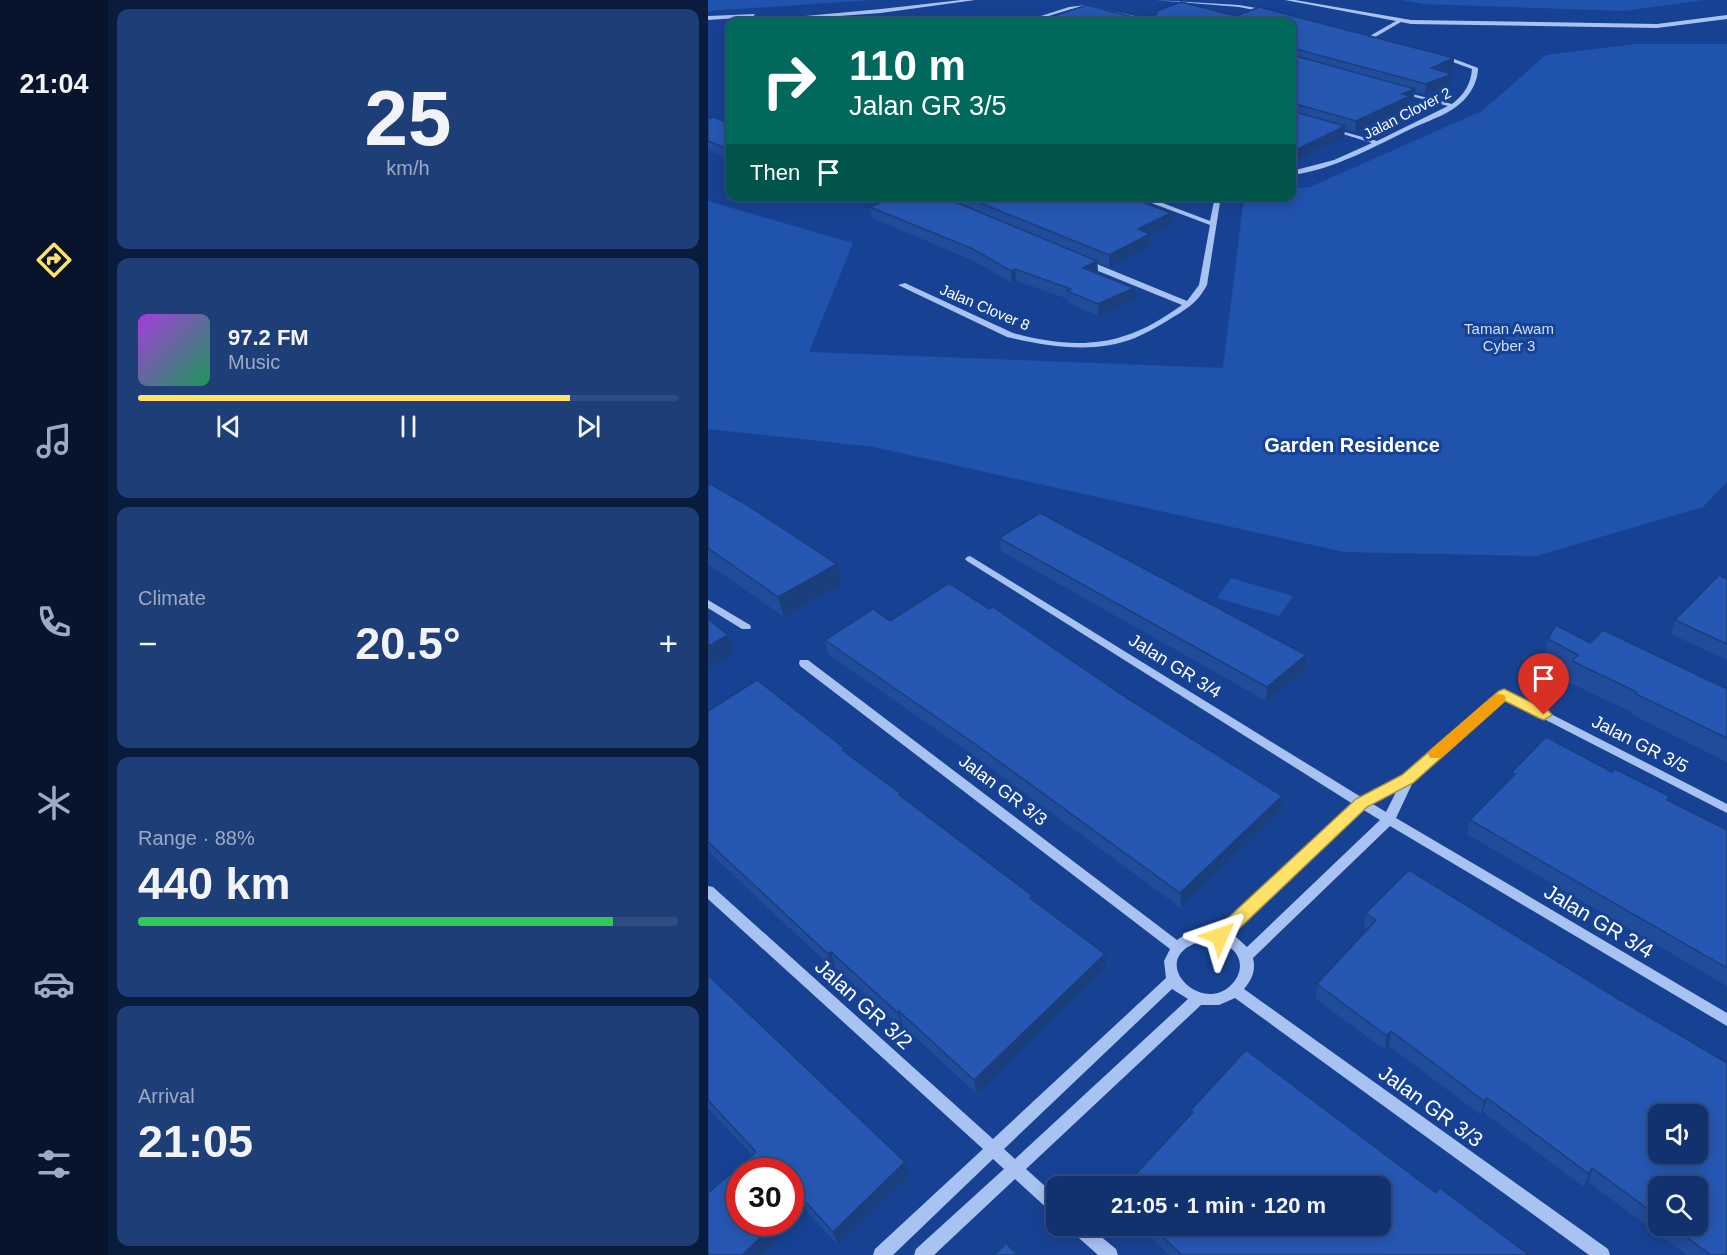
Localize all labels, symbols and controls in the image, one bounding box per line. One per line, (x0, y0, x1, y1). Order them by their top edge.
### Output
icon: right (750, 42, 828, 120)
text: 110 m (849, 42, 966, 89)
text: 21:04 (19, 69, 89, 99)
text: 25 (365, 74, 451, 162)
street label: Jalan Clover 2 (1360, 84, 1454, 142)
text: Jalan GR 3/5 (849, 91, 1007, 121)
icon: arrive (812, 156, 845, 189)
text: km/h (386, 157, 430, 179)
text: Then (750, 160, 800, 185)
icon: directions (33, 239, 75, 281)
street label: Jalan Clover 8 (938, 280, 1032, 334)
park label: Taman Awam Cyber 3 (1464, 320, 1554, 354)
text: 97.2 FM (228, 325, 309, 350)
text: Music (228, 351, 280, 373)
icon: previous (212, 410, 245, 443)
icon: pause (392, 410, 425, 443)
icon: next (572, 410, 605, 443)
icon: music (33, 420, 75, 462)
district label: Garden Residence (1264, 434, 1440, 456)
text: Climate (138, 587, 206, 609)
icon: phone (33, 601, 75, 643)
text: 20.5° (355, 618, 461, 669)
text: − (138, 625, 157, 662)
text: + (659, 625, 678, 662)
street label: Jalan GR 3/4 (1125, 630, 1225, 702)
pin (1518, 653, 1569, 715)
icon: arrive (1527, 662, 1560, 695)
street label: Jalan GR 3/5 (1589, 711, 1691, 777)
street label: Jalan GR 3/3 (955, 750, 1051, 830)
icon: climate (33, 782, 75, 824)
text: Range · 88% (138, 827, 255, 849)
text: 440 km (138, 858, 291, 909)
street label: Jalan GR 3/4 (1541, 880, 1658, 963)
position arrow (1188, 904, 1252, 968)
street label: Jalan GR 3/2 (811, 954, 917, 1054)
icon: car (33, 963, 75, 1005)
street label: Jalan GR 3/3 (1375, 1061, 1487, 1151)
text: Arrival (138, 1085, 195, 1107)
map controls (1648, 1104, 1708, 1236)
button: sound (1648, 1104, 1708, 1164)
text: 21:05 (138, 1116, 253, 1167)
icon: filters (33, 1143, 75, 1185)
speed limit sign: 30 (726, 1158, 804, 1236)
button: search (1648, 1176, 1708, 1236)
text: 21:05 · 1 min · 120 m (1111, 1193, 1326, 1218)

